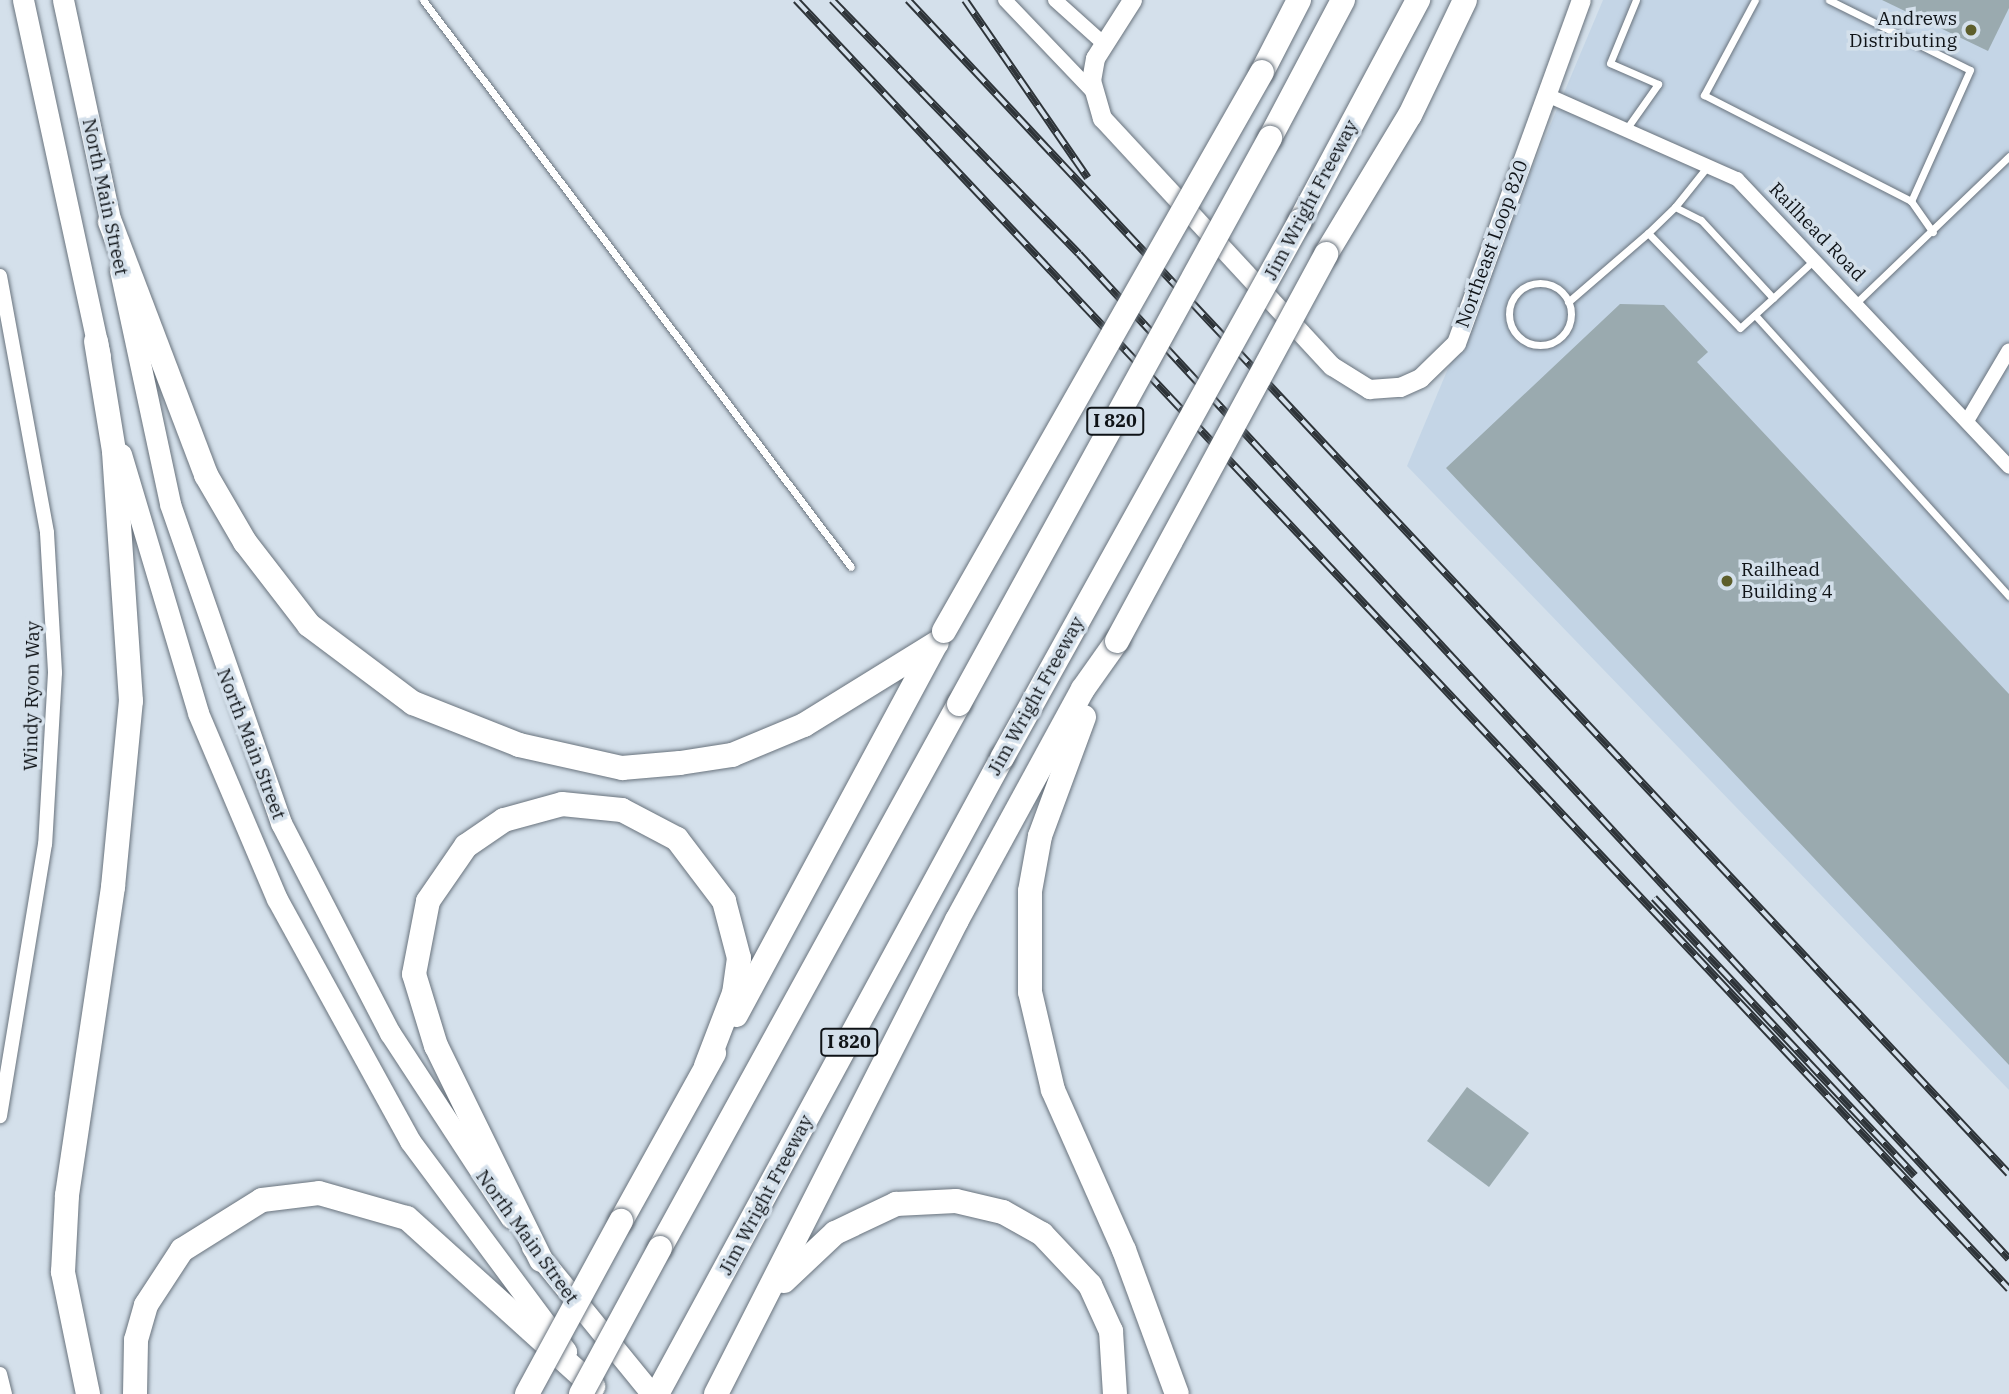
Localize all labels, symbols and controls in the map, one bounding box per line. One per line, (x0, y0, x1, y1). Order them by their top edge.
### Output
place label: Andrews Distributing (1849, 8, 1957, 52)
marker: Andrews Distributing (1963, 22, 1979, 38)
street label: North Main Street (77, 116, 133, 278)
street label: Jim Wright Freeway (1259, 116, 1363, 284)
street label: Northeast Loop 820 (1451, 157, 1533, 331)
street label: Railhead Road (1764, 178, 1870, 286)
road number: I 820 (1085, 407, 1145, 436)
place label: Railhead Building 4 (1741, 559, 1833, 603)
marker: Railhead Building 4 (1719, 573, 1735, 589)
street label: Jim Wright Freeway (983, 613, 1089, 779)
street label: Windy Ryon Way (19, 621, 45, 771)
street label: North Main Street (212, 665, 290, 823)
road number: I 820 (819, 1028, 879, 1056)
street label: Jim Wright Freeway (714, 1111, 818, 1279)
street label: North Main Street (471, 1166, 583, 1308)

